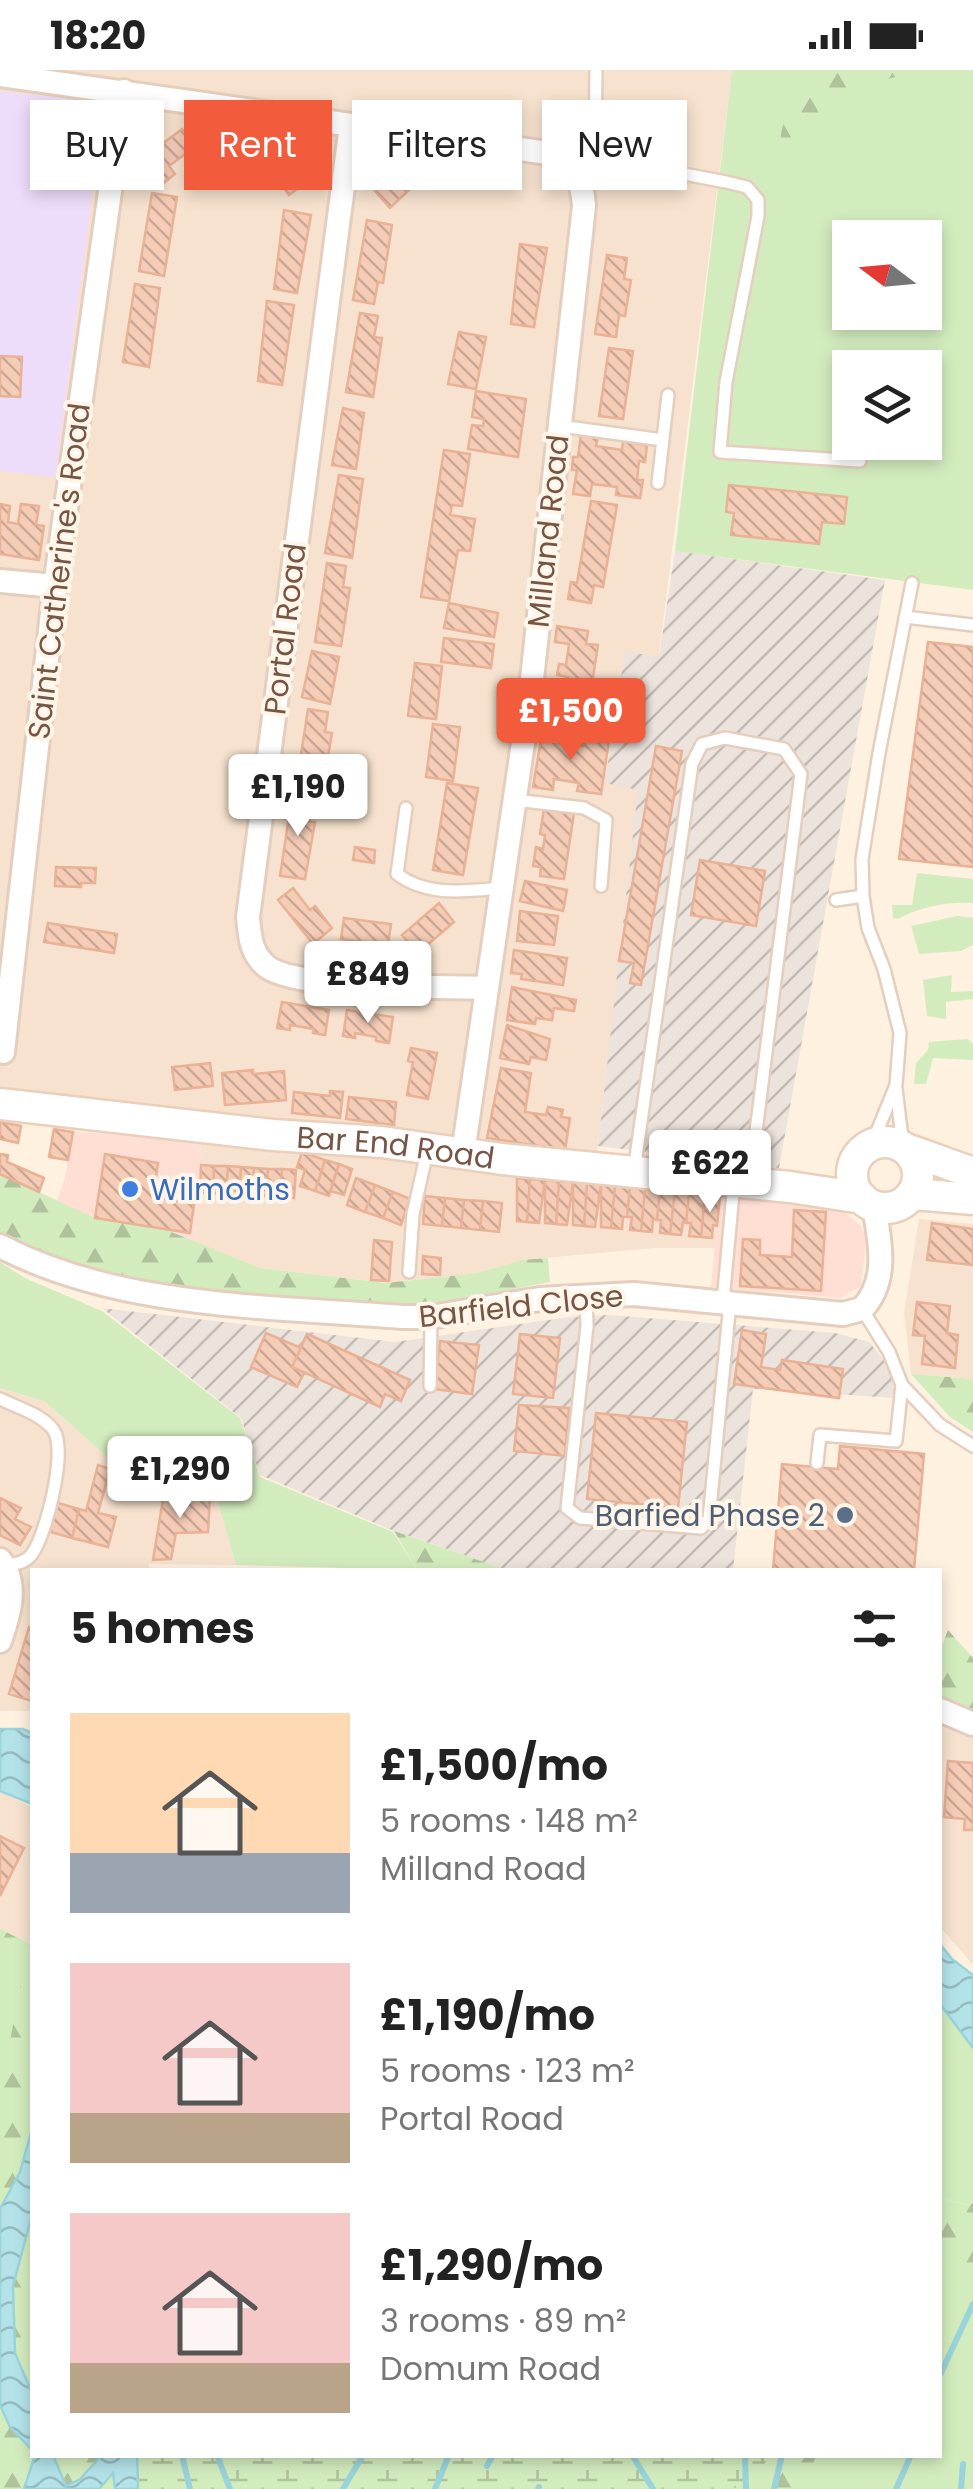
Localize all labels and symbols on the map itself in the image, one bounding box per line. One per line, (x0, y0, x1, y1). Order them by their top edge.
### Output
north arrow (832, 220, 942, 330)
street label: Saint Catherine's Road (17, 400, 101, 742)
street label: Milland Road (516, 432, 580, 630)
street label: Portal Road (253, 541, 317, 717)
pin: £1,500 (490, 678, 652, 763)
pin: £1,190 (217, 754, 379, 839)
pin: £849 (309, 941, 427, 1026)
street label: Bar End Road (295, 1115, 497, 1179)
pin: £622 (651, 1130, 769, 1215)
place label: Wilmoths (150, 1168, 290, 1211)
marker: Wilmoths (119, 1178, 141, 1200)
street label: Barfield Close (417, 1274, 625, 1338)
pin: £1,290 (99, 1436, 261, 1521)
place label: Barfied Phase 2 (595, 1494, 825, 1537)
marker: Barfied Phase 2 (834, 1504, 856, 1526)

